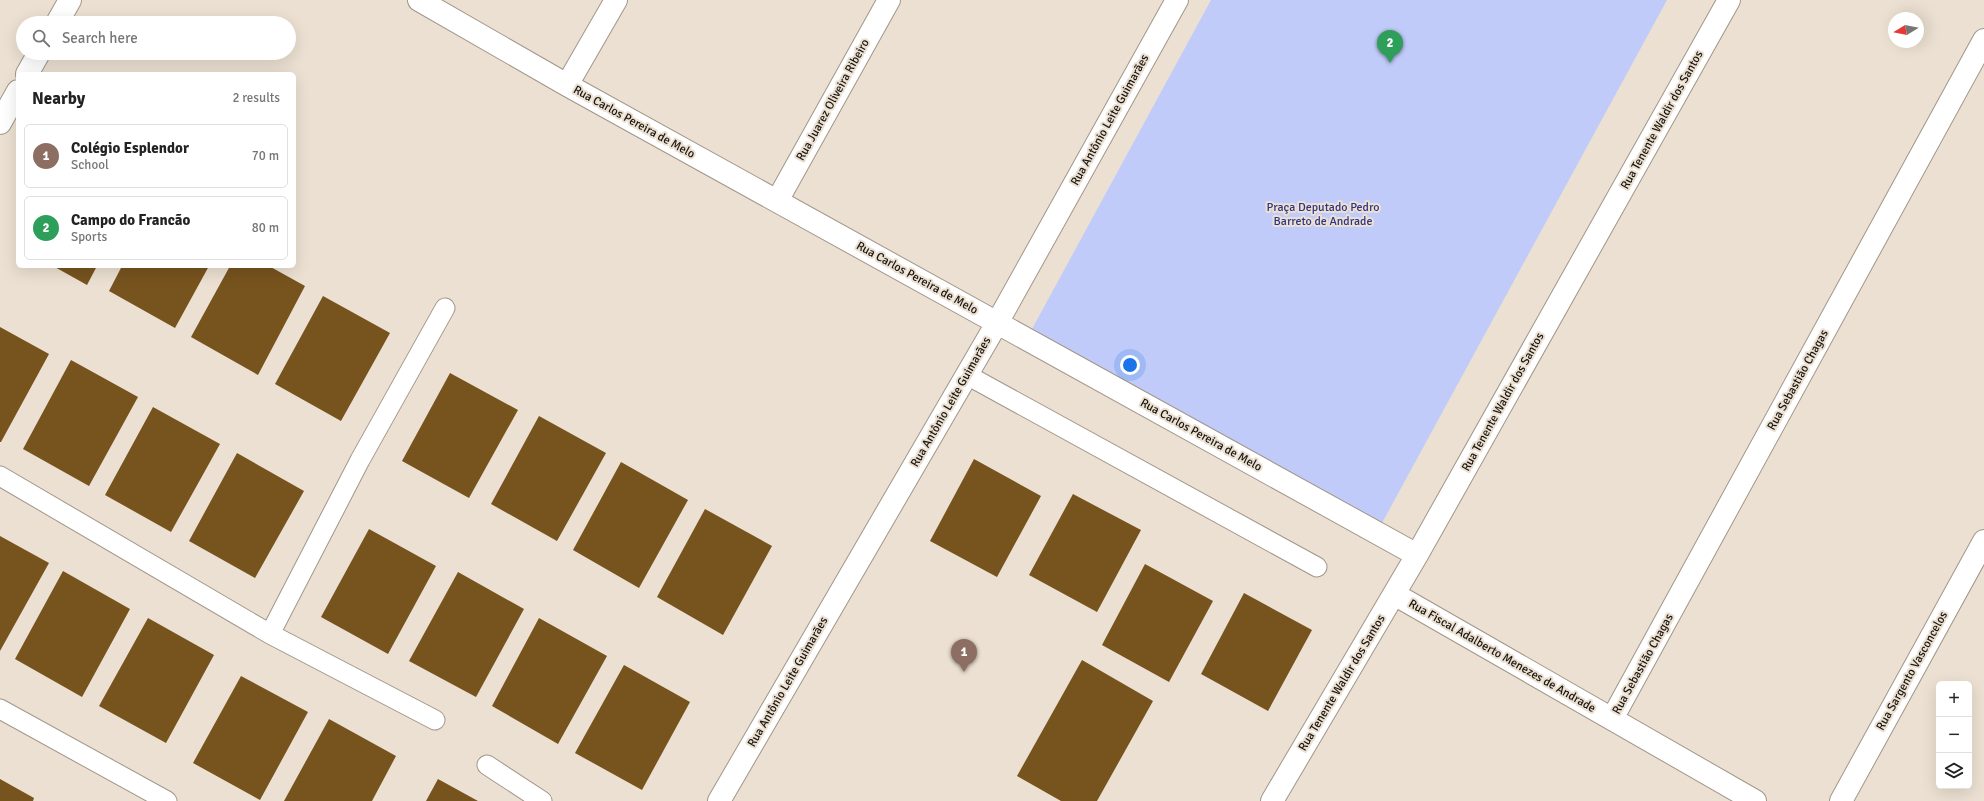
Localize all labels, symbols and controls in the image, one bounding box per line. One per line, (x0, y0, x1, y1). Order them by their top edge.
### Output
north arrow (1888, 12, 1924, 48)
search box (16, 16, 296, 60)
icon: search (30, 27, 52, 49)
text: Search here (62, 29, 138, 47)
pin: 2 (1377, 30, 1403, 63)
street label: Rua Juarez Oliveira Ribeiro (793, 36, 873, 164)
street label: Rua Tenente Waldir dos Santos (1618, 48, 1706, 192)
street label: Rua Antônio Leite Guimarães (1068, 52, 1152, 188)
street label: Rua Carlos Pereira de Melo (571, 82, 697, 162)
text: Nearby (32, 88, 85, 109)
text: 2 results (232, 90, 280, 106)
text: Colégio Esplendor (71, 139, 189, 157)
text: 1 (42, 148, 50, 164)
text: 70 m (252, 148, 279, 164)
text: School (71, 157, 109, 173)
park label: Praça Deputado Pedro Barreto de Andrade (1267, 200, 1379, 229)
text: Campo do Francão (71, 211, 190, 229)
text: 2 (42, 220, 50, 236)
text: 80 m (252, 220, 279, 236)
text: Sports (71, 229, 107, 245)
street label: Rua Carlos Pereira de Melo (854, 238, 980, 318)
street label: Rua Sebastião Chagas (1764, 327, 1832, 433)
street label: Rua Tenente Waldir dos Santos (1459, 330, 1547, 474)
street label: Rua Antônio Leite Guimarães (908, 334, 994, 470)
your location (1120, 355, 1140, 375)
street label: Rua Carlos Pereira de Melo (1138, 395, 1264, 475)
street label: Rua Fiscal Adalberto Menezes de Andrade (1406, 596, 1598, 716)
street label: Rua Sargento Vasconcelos (1873, 609, 1951, 733)
street label: Rua Sebastião Chagas (1609, 611, 1677, 717)
street label: Rua Tenente Waldir dos Santos (1295, 612, 1389, 754)
street label: Rua Antônio Leite Guimarães (745, 614, 831, 750)
pin: 1 (951, 639, 977, 672)
map controls (1936, 681, 1972, 789)
button: + (1936, 681, 1972, 717)
button: − (1936, 717, 1972, 753)
button: layers (1936, 753, 1972, 789)

